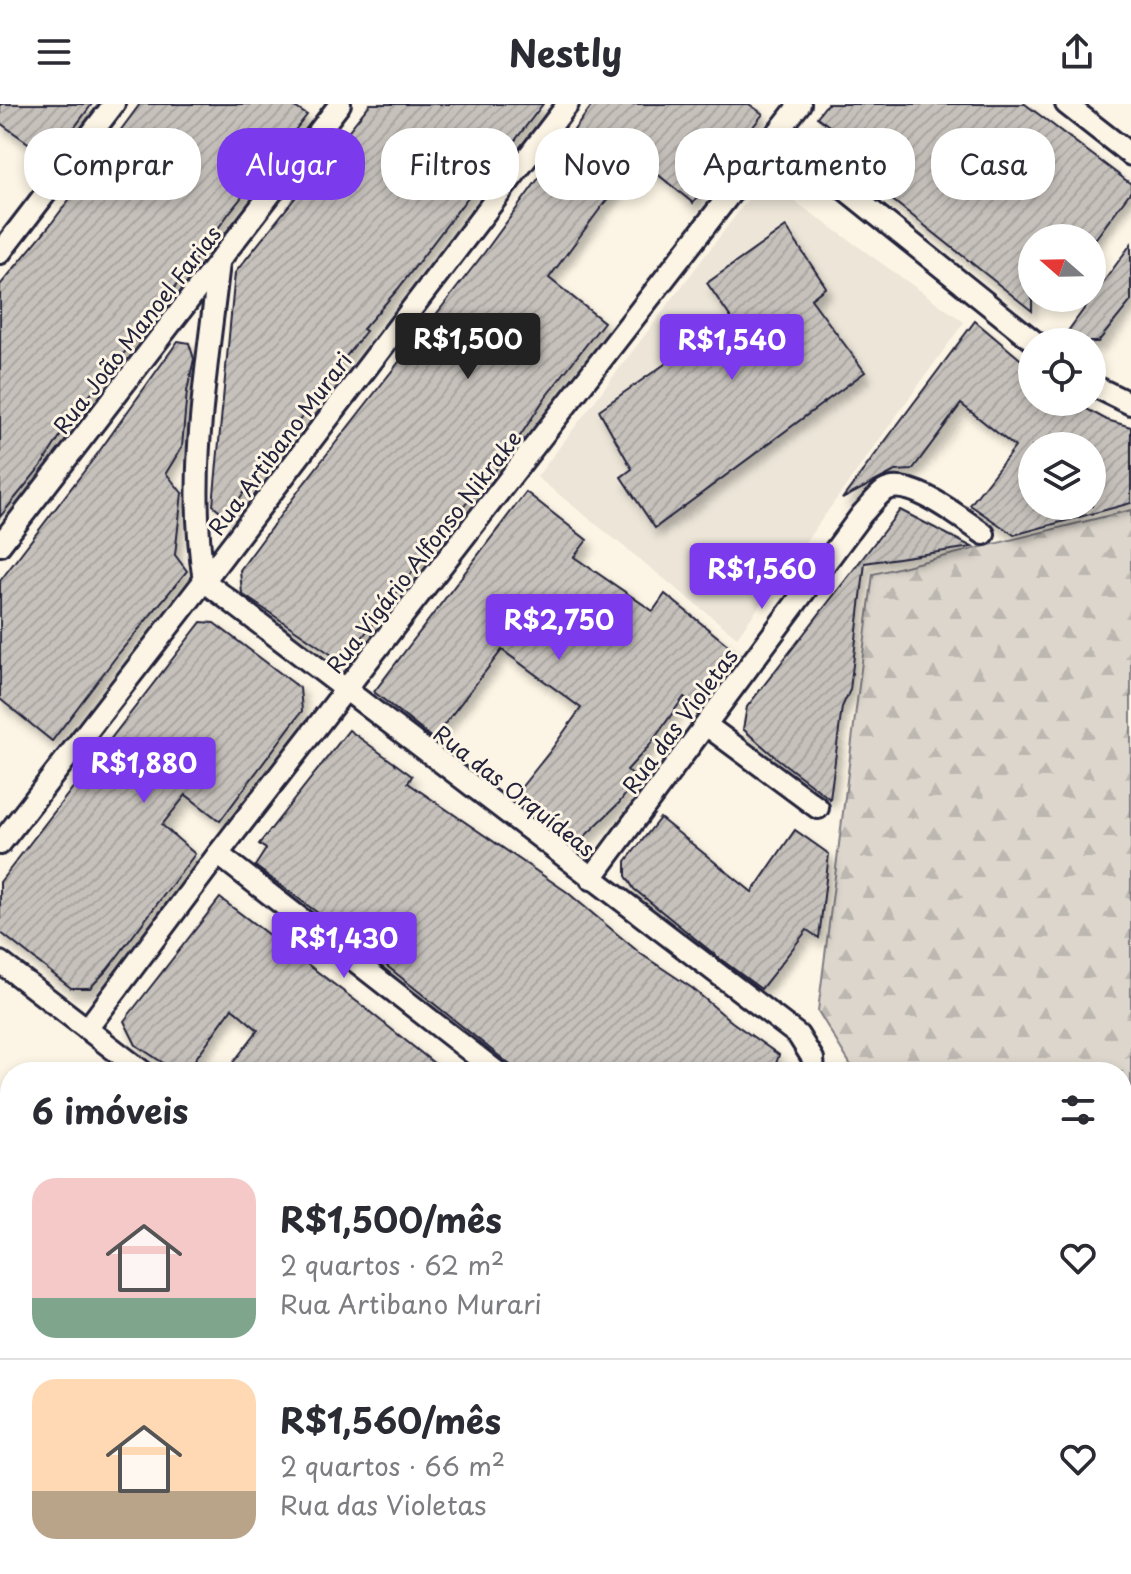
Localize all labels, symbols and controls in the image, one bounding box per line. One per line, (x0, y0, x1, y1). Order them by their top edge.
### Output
text: Nestly (509, 25, 622, 79)
icon: menu (32, 30, 76, 74)
icon: share (1055, 30, 1099, 74)
chip: Comprar (24, 128, 201, 200)
chip: Alugar (217, 128, 365, 200)
chip: Filtros (381, 128, 519, 200)
chip: Novo (535, 128, 659, 200)
chip: Apartamento (675, 128, 915, 200)
chip: Casa (931, 128, 1055, 200)
street label: Rua João Manoel Farias (44, 218, 228, 440)
north arrow (1018, 224, 1106, 312)
map controls (1018, 224, 1106, 520)
pin: R$1,500 (394, 313, 542, 381)
pin: R$1,540 (658, 314, 806, 382)
text: R$1,500 (413, 319, 523, 358)
text: R$1,540 (678, 320, 786, 359)
button: locate (1018, 328, 1106, 416)
street label: Rua Artibano Murari (199, 345, 359, 541)
street label: Rua Vigário Alfonso Nikrake (318, 423, 528, 679)
button: layers (1018, 432, 1106, 520)
pin: R$1,560 (688, 543, 836, 611)
text: R$1,560 (708, 549, 816, 588)
pin: R$2,750 (485, 594, 633, 662)
text: R$2,750 (504, 600, 614, 639)
street label: Rua das Violetas (613, 640, 745, 800)
street label: Rua das Orquídeas (427, 716, 603, 864)
pin: R$1,880 (70, 737, 218, 805)
text: R$1,880 (91, 743, 197, 782)
pin: R$1,430 (270, 912, 418, 980)
text: R$1,430 (290, 918, 398, 957)
text: 6 imóveis (32, 1084, 189, 1136)
icon: filters (1056, 1088, 1100, 1132)
text: R$1,500/mês (280, 1193, 502, 1245)
icon: home (96, 1210, 192, 1306)
icon: heart (1056, 1236, 1100, 1280)
text: 2 quartos · 62 m² (280, 1245, 504, 1284)
text: Rua Artibano Murari (280, 1284, 542, 1323)
text: R$1,560/mês (280, 1394, 501, 1446)
icon: home (96, 1411, 192, 1507)
icon: heart (1056, 1437, 1100, 1481)
text: 2 quartos · 66 m² (280, 1446, 505, 1485)
text: Rua das Violetas (280, 1485, 486, 1524)

